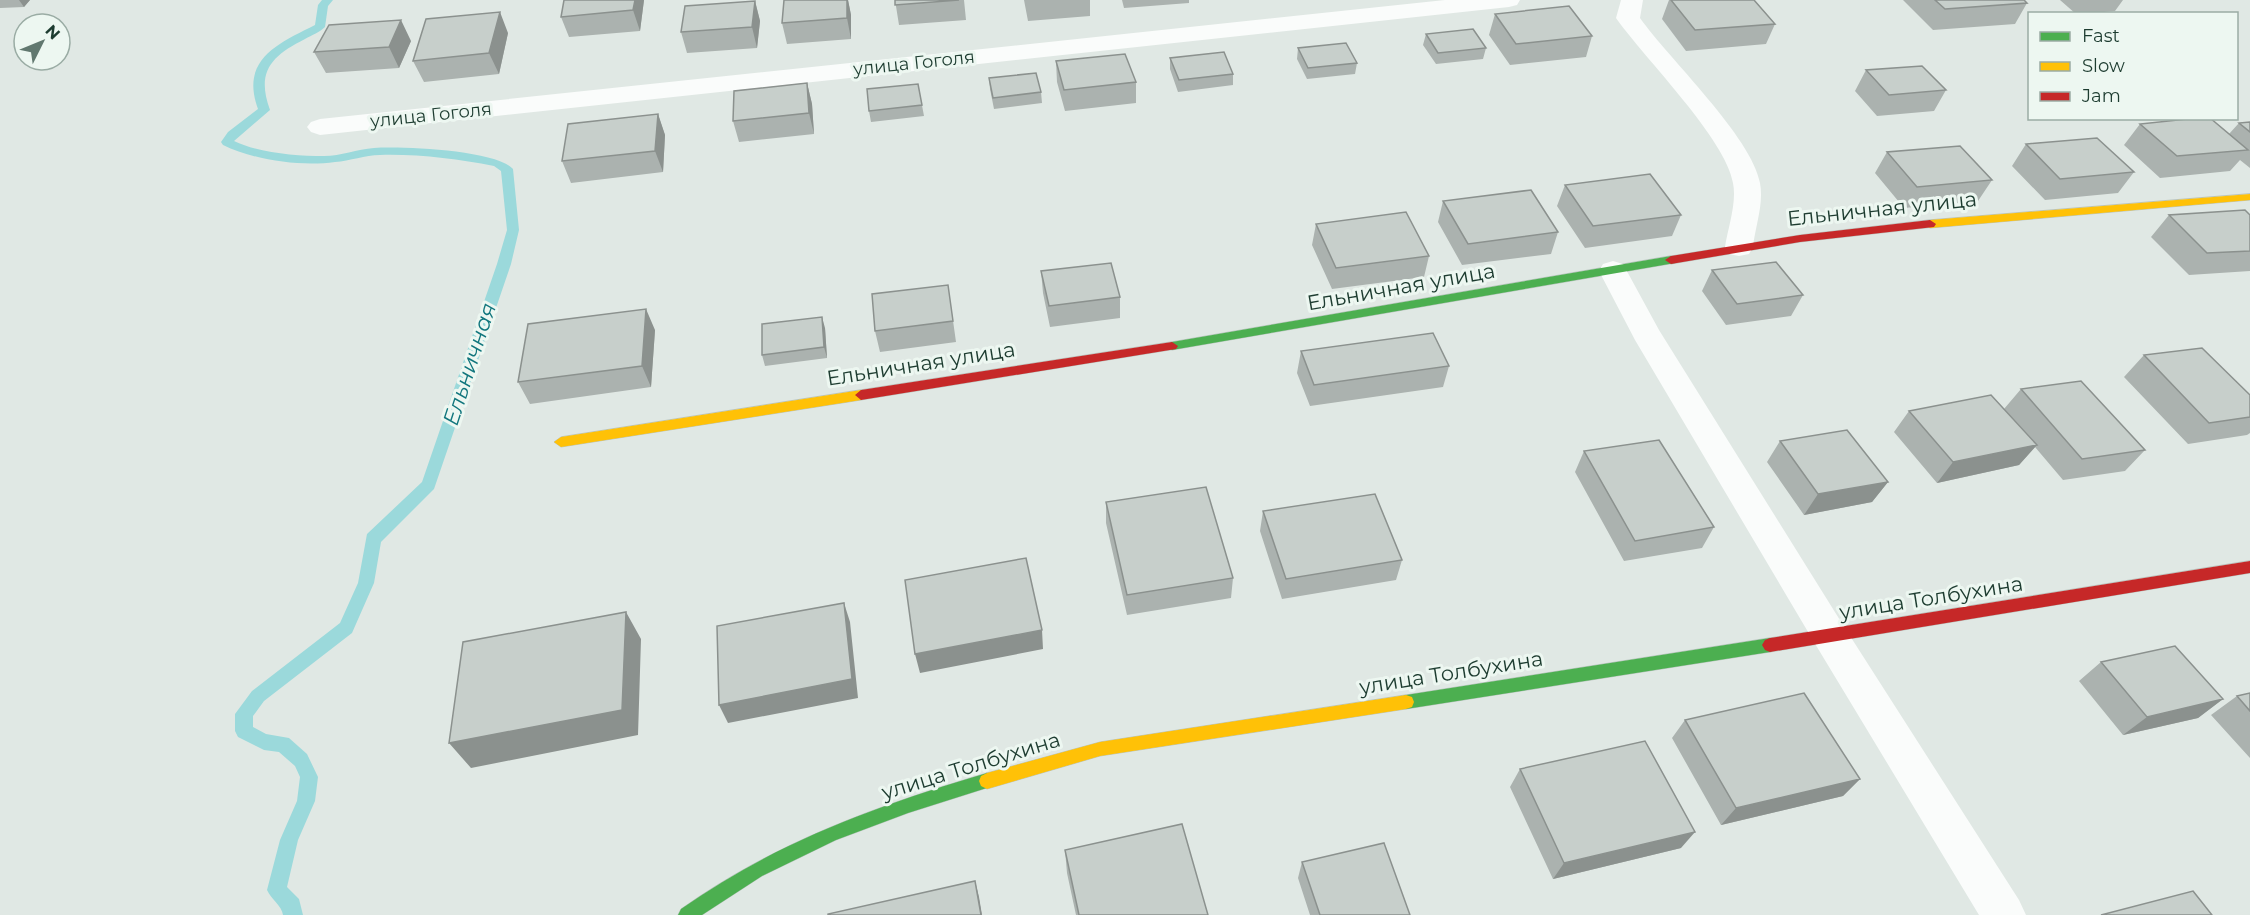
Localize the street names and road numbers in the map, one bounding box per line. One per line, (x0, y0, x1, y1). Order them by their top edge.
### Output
street label: улица Гоголя (851, 46, 976, 80)
street label: улица Гоголя (368, 98, 493, 132)
street label: Ельничная улица (1786, 186, 1978, 231)
street label: Ельничная улица (1305, 258, 1497, 315)
street label: Ельничная улица (825, 336, 1017, 391)
street label: улица Толбухина (1836, 571, 2025, 625)
street label: улица Толбухина (1356, 646, 1545, 700)
street label: улица Толбухина (878, 726, 1063, 805)

